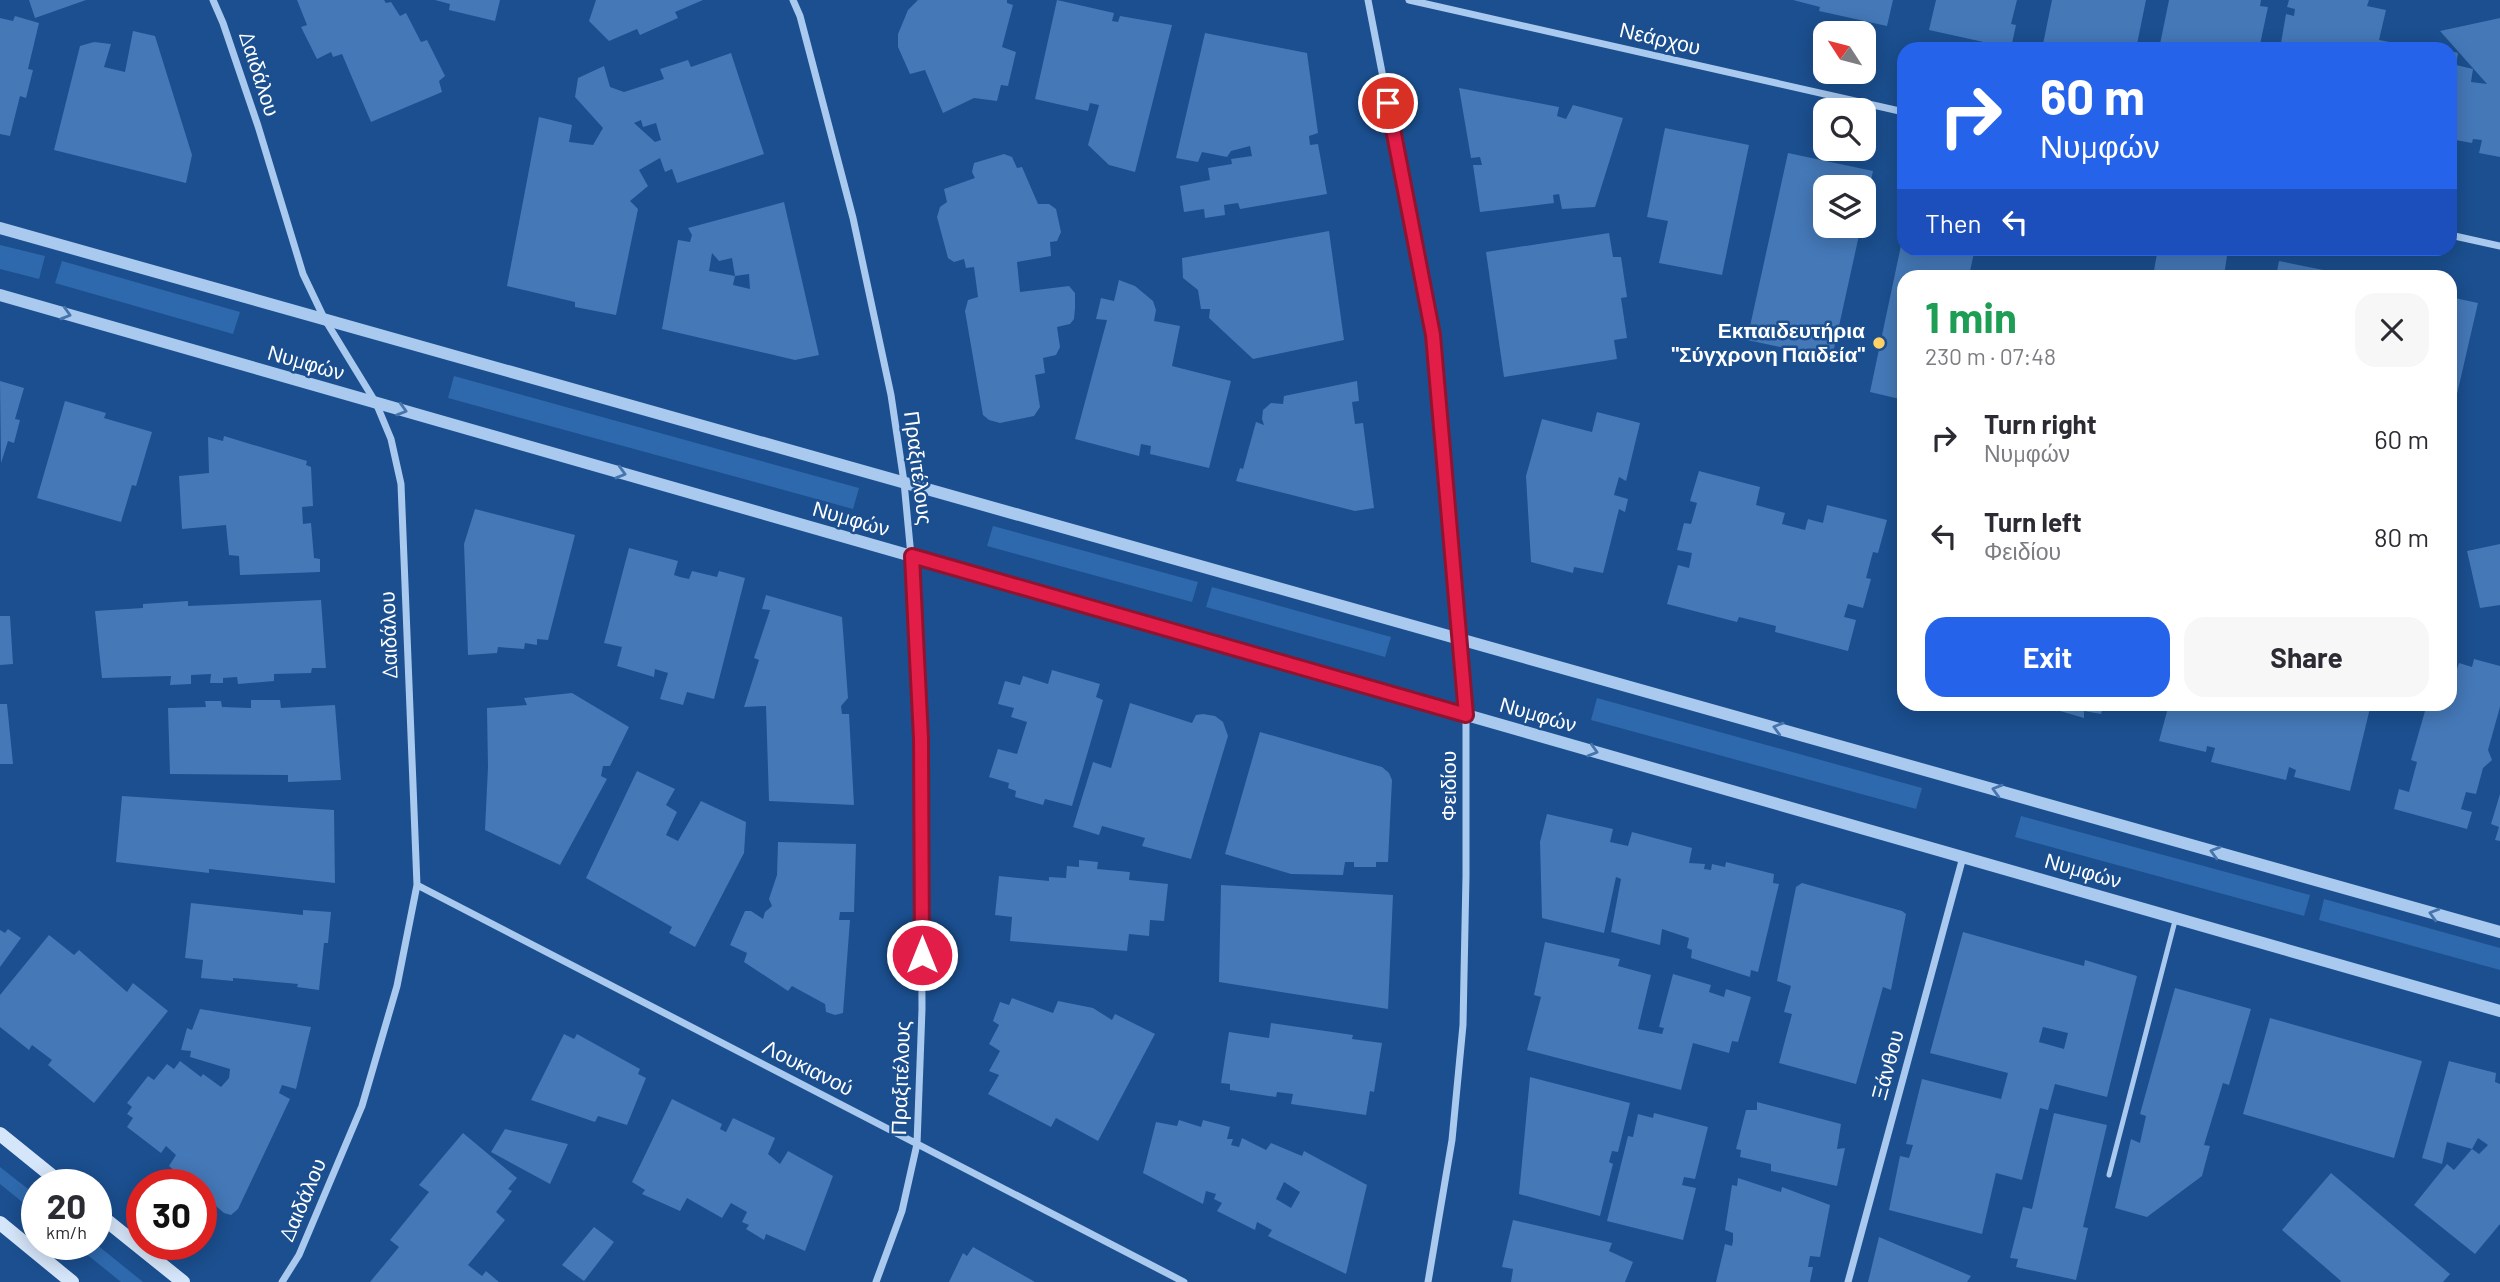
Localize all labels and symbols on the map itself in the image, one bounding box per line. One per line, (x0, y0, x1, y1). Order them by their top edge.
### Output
street label: Νεάρχου (1617, 16, 1703, 59)
north arrow (1813, 21, 1876, 84)
street label: Δαιδάλου (235, 28, 286, 119)
pin (1358, 73, 1418, 133)
one-way arrow (59, 305, 71, 320)
place label: Εκπαιδευτήρια "Σύγχρονη Παιδεία" (1671, 317, 1865, 366)
marker: Εκπαιδευτήρια "Σύγχρονη Παιδεία" (1871, 335, 1887, 351)
street label: Νυμφών (265, 339, 348, 384)
one-way arrow (396, 402, 408, 417)
street label: Πραξιτέλους (900, 409, 939, 526)
one-way arrow (615, 464, 627, 479)
street label: Νυμφών (810, 495, 893, 540)
street label: Δαιδάλου (373, 591, 402, 679)
street label: Νυμφών (1497, 691, 1580, 736)
one-way arrow (1772, 721, 1784, 736)
one-way arrow (1587, 743, 1599, 757)
street label: Φειδίου (1435, 751, 1460, 821)
one-way arrow (1991, 783, 2003, 798)
one-way arrow (2210, 845, 2222, 860)
street label: Νυμφών (2042, 847, 2125, 892)
one-way arrow (2429, 907, 2441, 922)
position arrow (885, 918, 959, 992)
street label: Πραξιτέλους (885, 1020, 914, 1136)
street label: Ξάνθου (1865, 1027, 1908, 1102)
street label: Λουκιανού (759, 1033, 858, 1100)
street label: Δαιδάλου (273, 1154, 330, 1245)
speed limit sign: 30 (126, 1169, 217, 1260)

